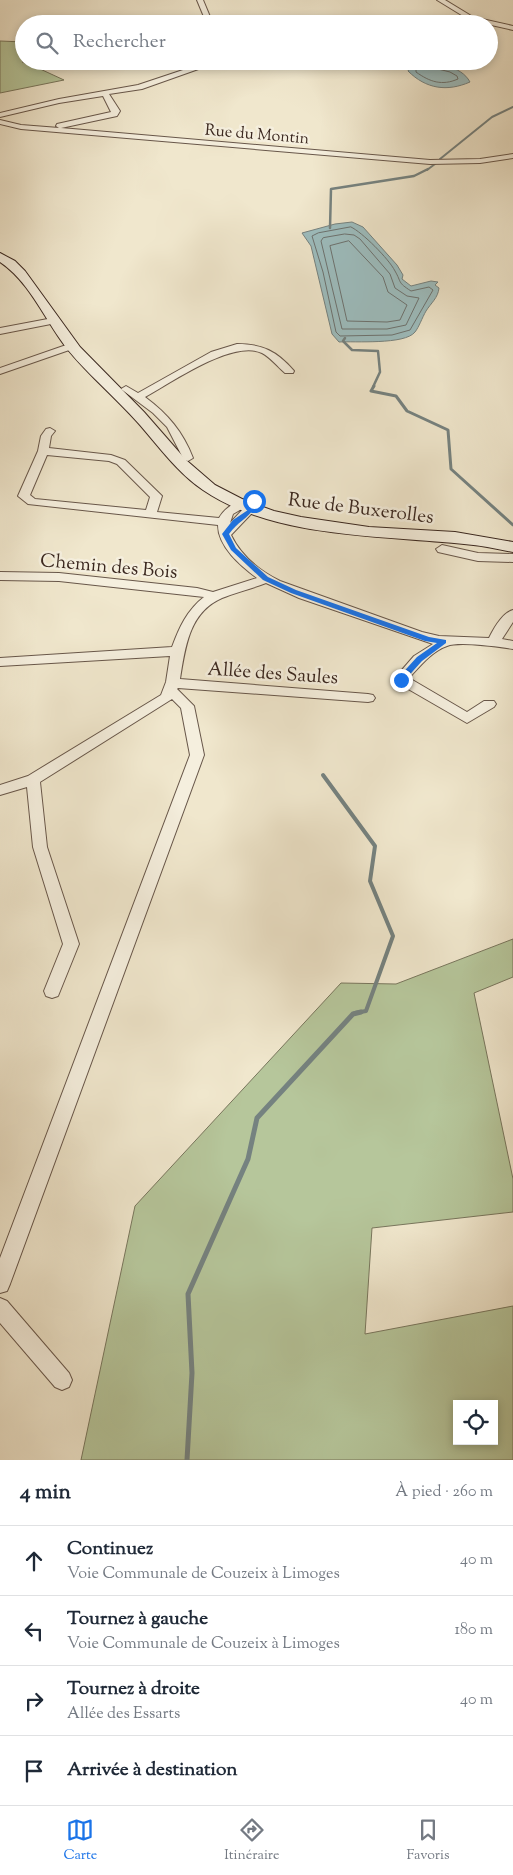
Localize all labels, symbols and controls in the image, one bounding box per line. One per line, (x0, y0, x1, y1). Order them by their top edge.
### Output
search box (15, 15, 498, 70)
icon: search (33, 29, 61, 57)
text: Rechercher (73, 29, 166, 56)
street label: Rue du Montin (204, 119, 310, 152)
street label: Rue de Buxerolles (286, 487, 435, 532)
route start (243, 490, 266, 513)
street label: Chemin des Bois (39, 548, 179, 587)
street label: Allée des Saules (207, 656, 339, 693)
route end (390, 669, 413, 692)
map controls (453, 1400, 498, 1445)
button: locate (453, 1400, 498, 1445)
text: 4 min (20, 1478, 71, 1508)
text: À pied · 260 m (395, 1481, 493, 1504)
text: Continuez (67, 1536, 153, 1563)
icon: ahead (20, 1547, 48, 1575)
text: 40 m (460, 1549, 493, 1572)
text: Voie Communale de Couzeix à Limoges (67, 1563, 340, 1586)
text: Tournez à gauche (67, 1606, 208, 1633)
icon: left (20, 1617, 48, 1645)
text: 180 m (454, 1619, 493, 1642)
text: Voie Communale de Couzeix à Limoges (67, 1633, 340, 1656)
text: Tournez à droite (67, 1676, 200, 1703)
icon: right (20, 1687, 48, 1715)
text: 40 m (460, 1689, 493, 1712)
text: Allée des Essarts (67, 1703, 180, 1726)
icon: arrive (20, 1757, 48, 1785)
text: Arrivée à destination (67, 1757, 238, 1784)
tab: Carte (63, 1816, 97, 1866)
tab: Itinéraire (224, 1816, 280, 1866)
tab: Favoris (406, 1816, 450, 1866)

